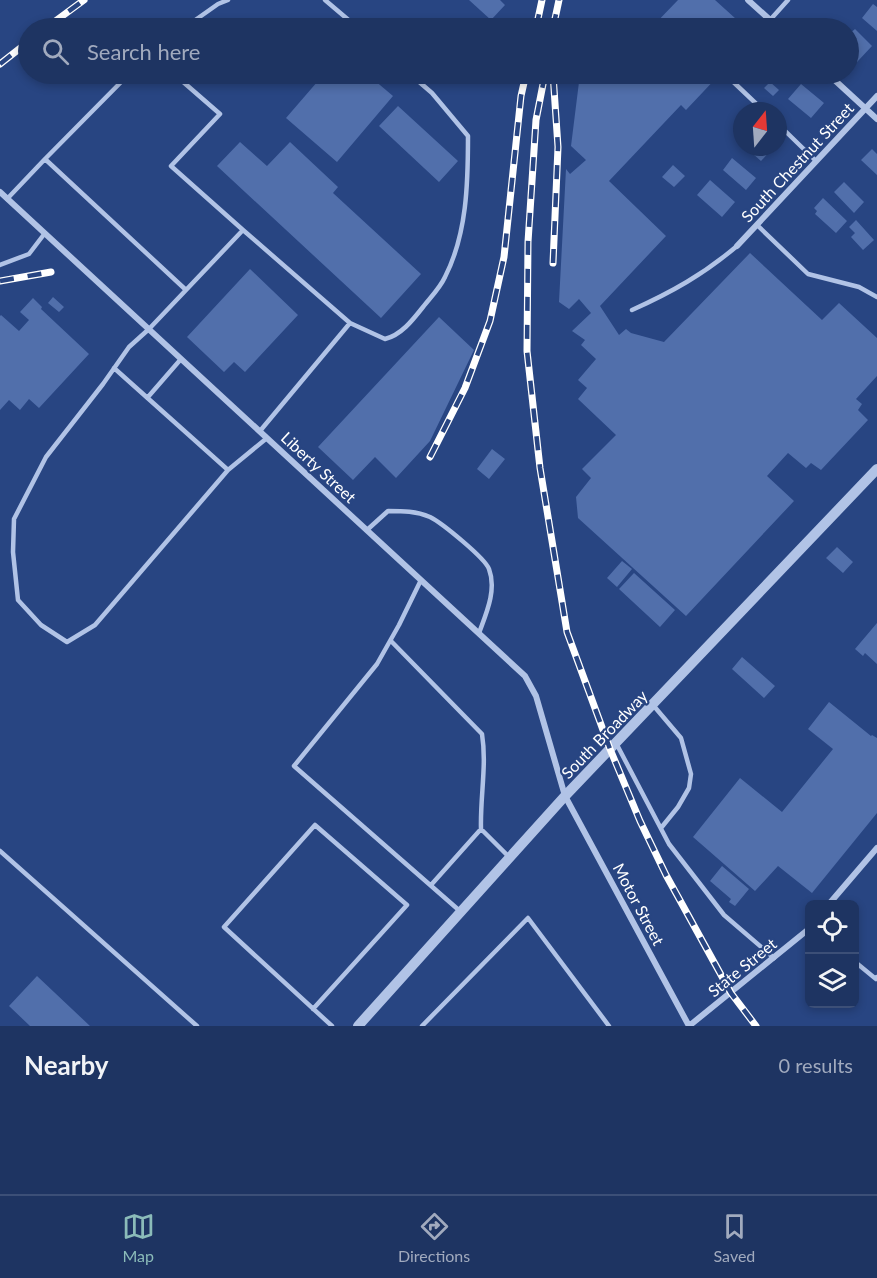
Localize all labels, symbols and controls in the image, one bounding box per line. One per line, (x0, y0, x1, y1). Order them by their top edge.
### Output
search box (18, 18, 859, 84)
icon: search (39, 35, 72, 68)
text: Search here (87, 38, 200, 65)
street label: South Chestnut Street (737, 98, 857, 225)
north arrow (733, 102, 787, 156)
street label: Liberty Street (278, 428, 360, 507)
street label: South Broadway (557, 685, 651, 782)
street label: Motor Street (609, 860, 669, 948)
map controls (805, 900, 859, 1008)
button: locate (805, 900, 859, 954)
street label: State Street (704, 934, 780, 1000)
button: layers (805, 954, 859, 1008)
text: Nearby (24, 1049, 109, 1081)
text: 0 results (778, 1053, 853, 1077)
tab: Map (122, 1210, 155, 1265)
tab: Directions (398, 1210, 470, 1265)
tab: Saved (714, 1210, 755, 1265)

